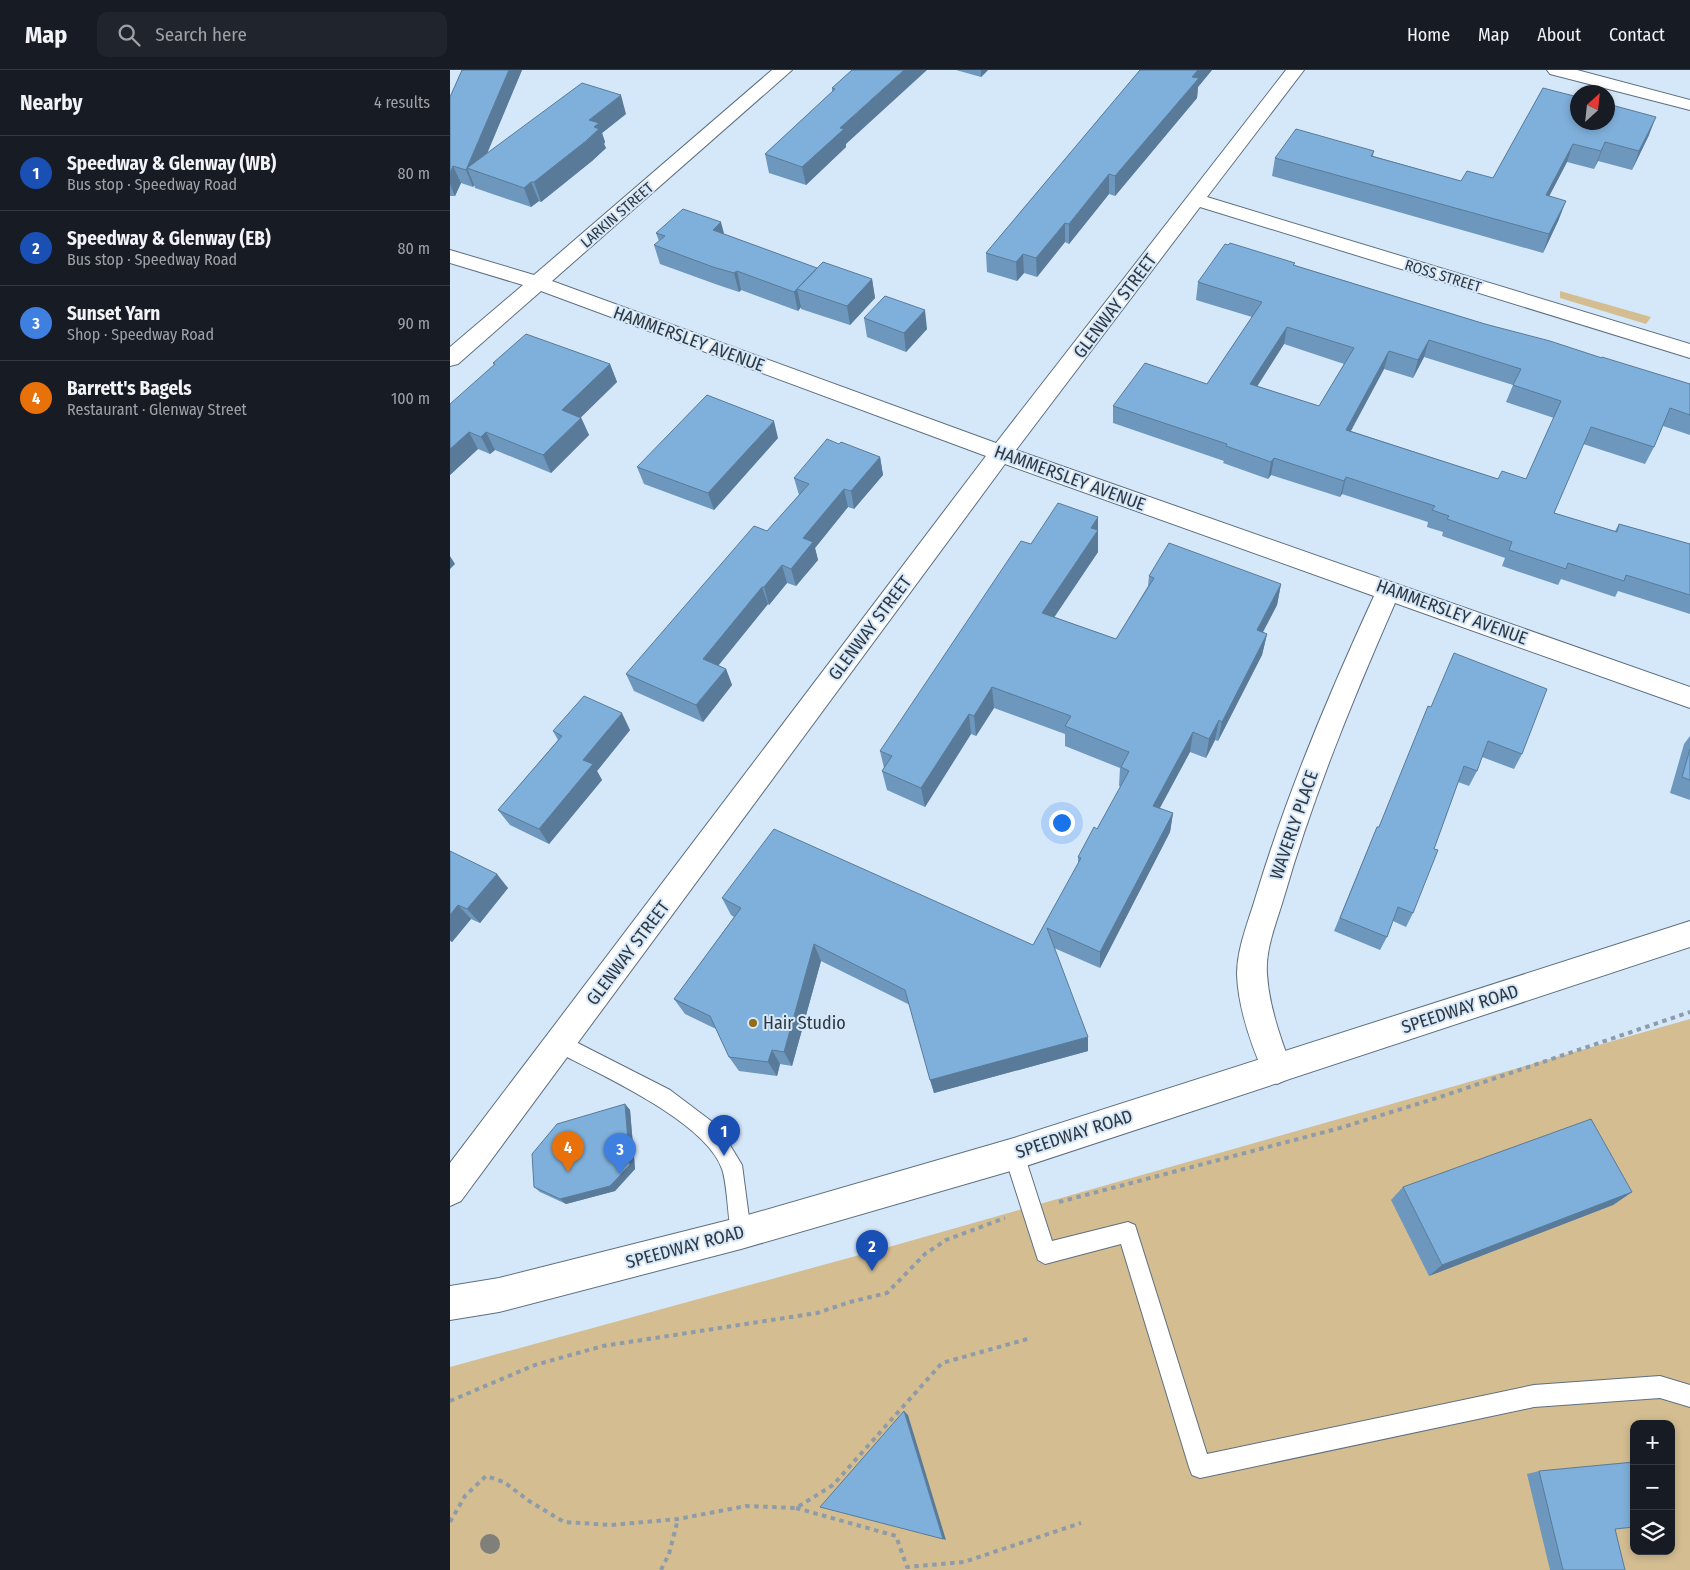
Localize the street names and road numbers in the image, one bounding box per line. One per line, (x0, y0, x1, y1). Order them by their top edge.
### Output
street label: LARKIN STREET (577, 179, 657, 251)
street label: GLENWAY STREET (1069, 249, 1162, 362)
street label: ROSS STREET (1403, 256, 1483, 296)
street label: HAMMERSLEY AVENUE (610, 301, 768, 377)
street label: HAMMERSLEY AVENUE (991, 440, 1149, 516)
street label: GLENWAY STREET (824, 571, 917, 684)
street label: HAMMERSLEY AVENUE (1373, 574, 1531, 650)
street label: WAVERLY PLACE (1265, 768, 1323, 882)
street label: GLENWAY STREET (582, 896, 675, 1009)
street label: SPEEDWAY ROAD (1399, 980, 1521, 1038)
street label: SPEEDWAY ROAD (1013, 1105, 1135, 1163)
street label: SPEEDWAY ROAD (623, 1221, 747, 1273)

